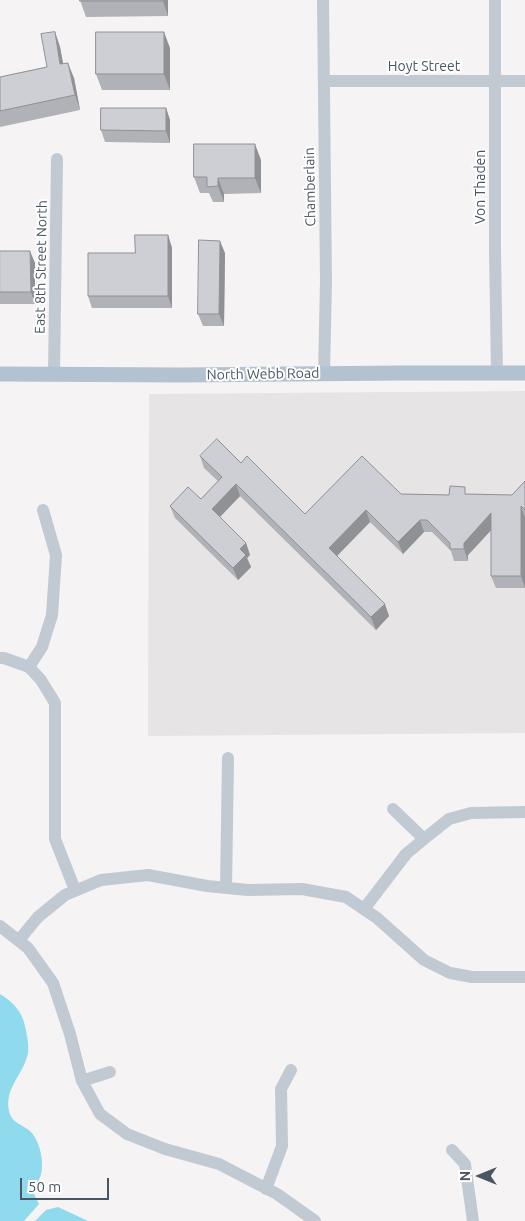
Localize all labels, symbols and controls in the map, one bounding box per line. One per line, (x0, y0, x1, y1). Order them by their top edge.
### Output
street label: Hoyt Street (388, 58, 460, 74)
street label: Chamberlain (301, 147, 319, 227)
street label: Von Thaden (472, 150, 488, 224)
street label: East 8th Street North (31, 200, 51, 334)
street label: North Webb Road (207, 365, 319, 383)
north arrow (455, 1151, 505, 1201)
scale bar (22, 1168, 111, 1200)
text: N (457, 1171, 473, 1181)
text: 50 m (28, 1178, 61, 1195)

